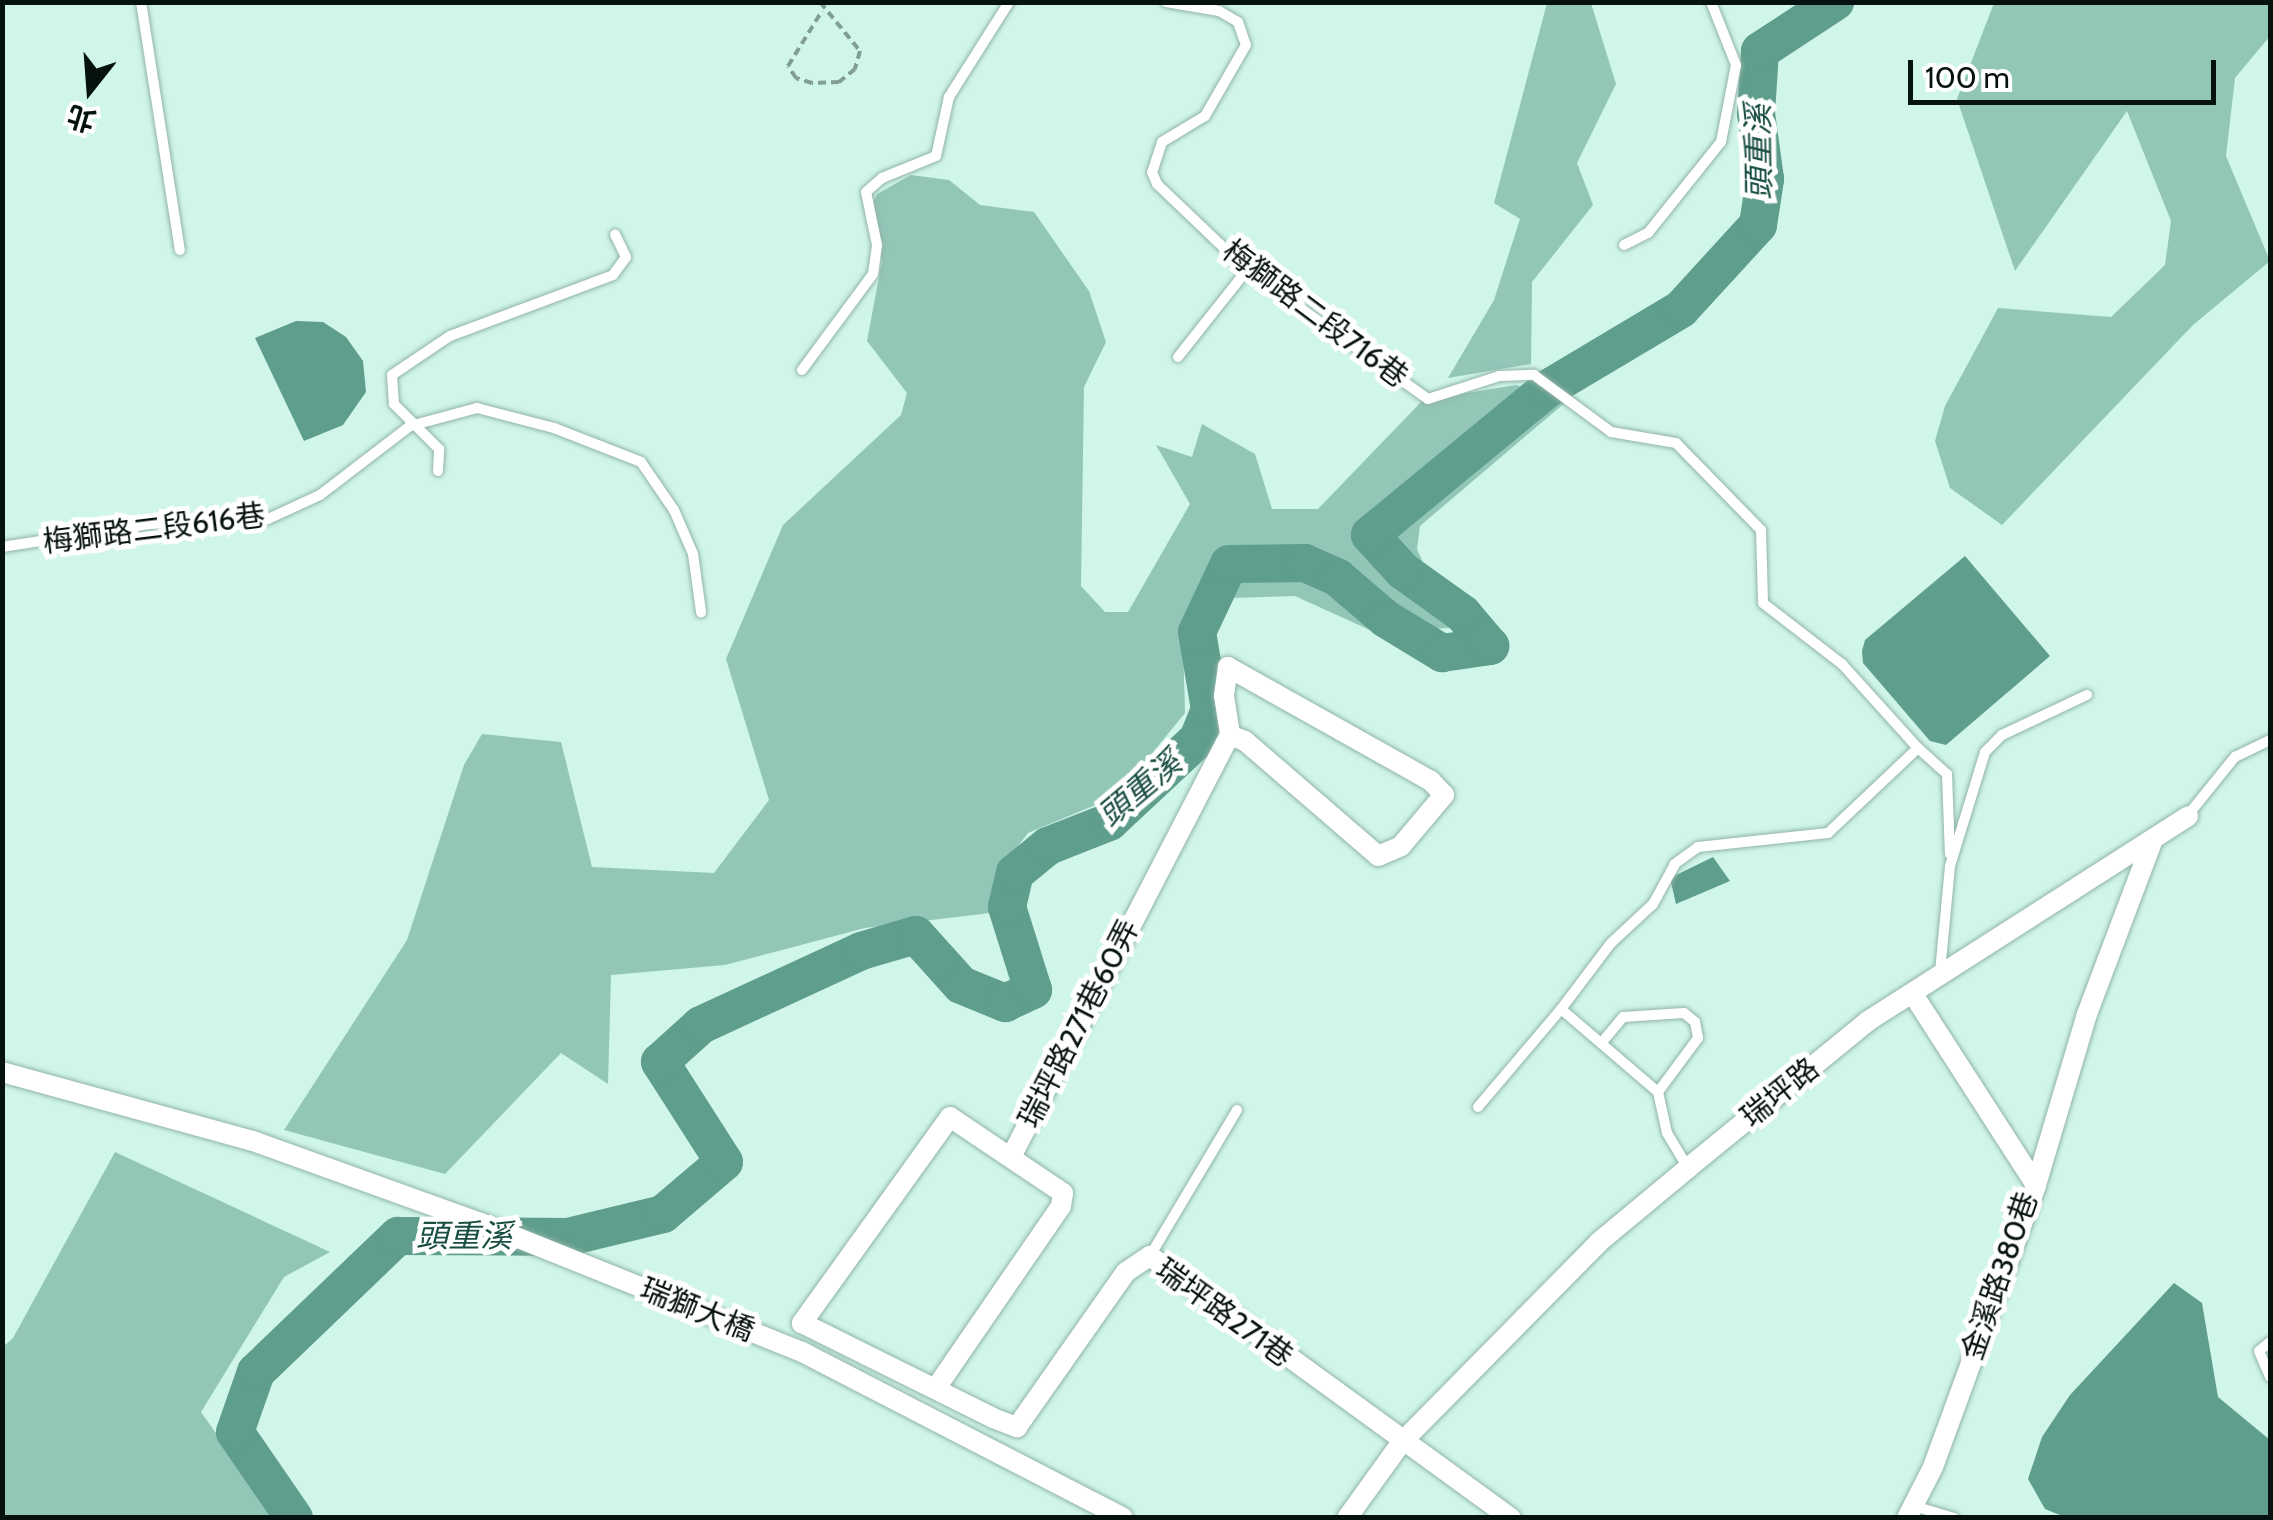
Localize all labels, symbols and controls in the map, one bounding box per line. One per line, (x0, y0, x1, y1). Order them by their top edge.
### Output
north arrow (40, 40, 140, 140)
scale bar (1913, 40, 2220, 102)
text: 100 m (1925, 59, 2010, 96)
text: 北 (63, 98, 100, 139)
water label: 頭重溪 (1739, 104, 1779, 200)
street label: 梅獅路二段716巷 (1216, 233, 1414, 395)
street label: 梅獅路二段616巷 (41, 498, 267, 560)
water label: 頭重溪 (1091, 743, 1189, 835)
street label: 瑞坪路271巷60弄 (1011, 914, 1147, 1134)
street label: 瑞坪路 (1734, 1051, 1826, 1135)
street label: 金溪路380巷 (1954, 1187, 2046, 1365)
water label: 頭重溪 (416, 1217, 512, 1255)
street label: 瑞坪路271巷 (1148, 1251, 1300, 1375)
street label: 瑞獅大橋 (635, 1271, 759, 1349)

